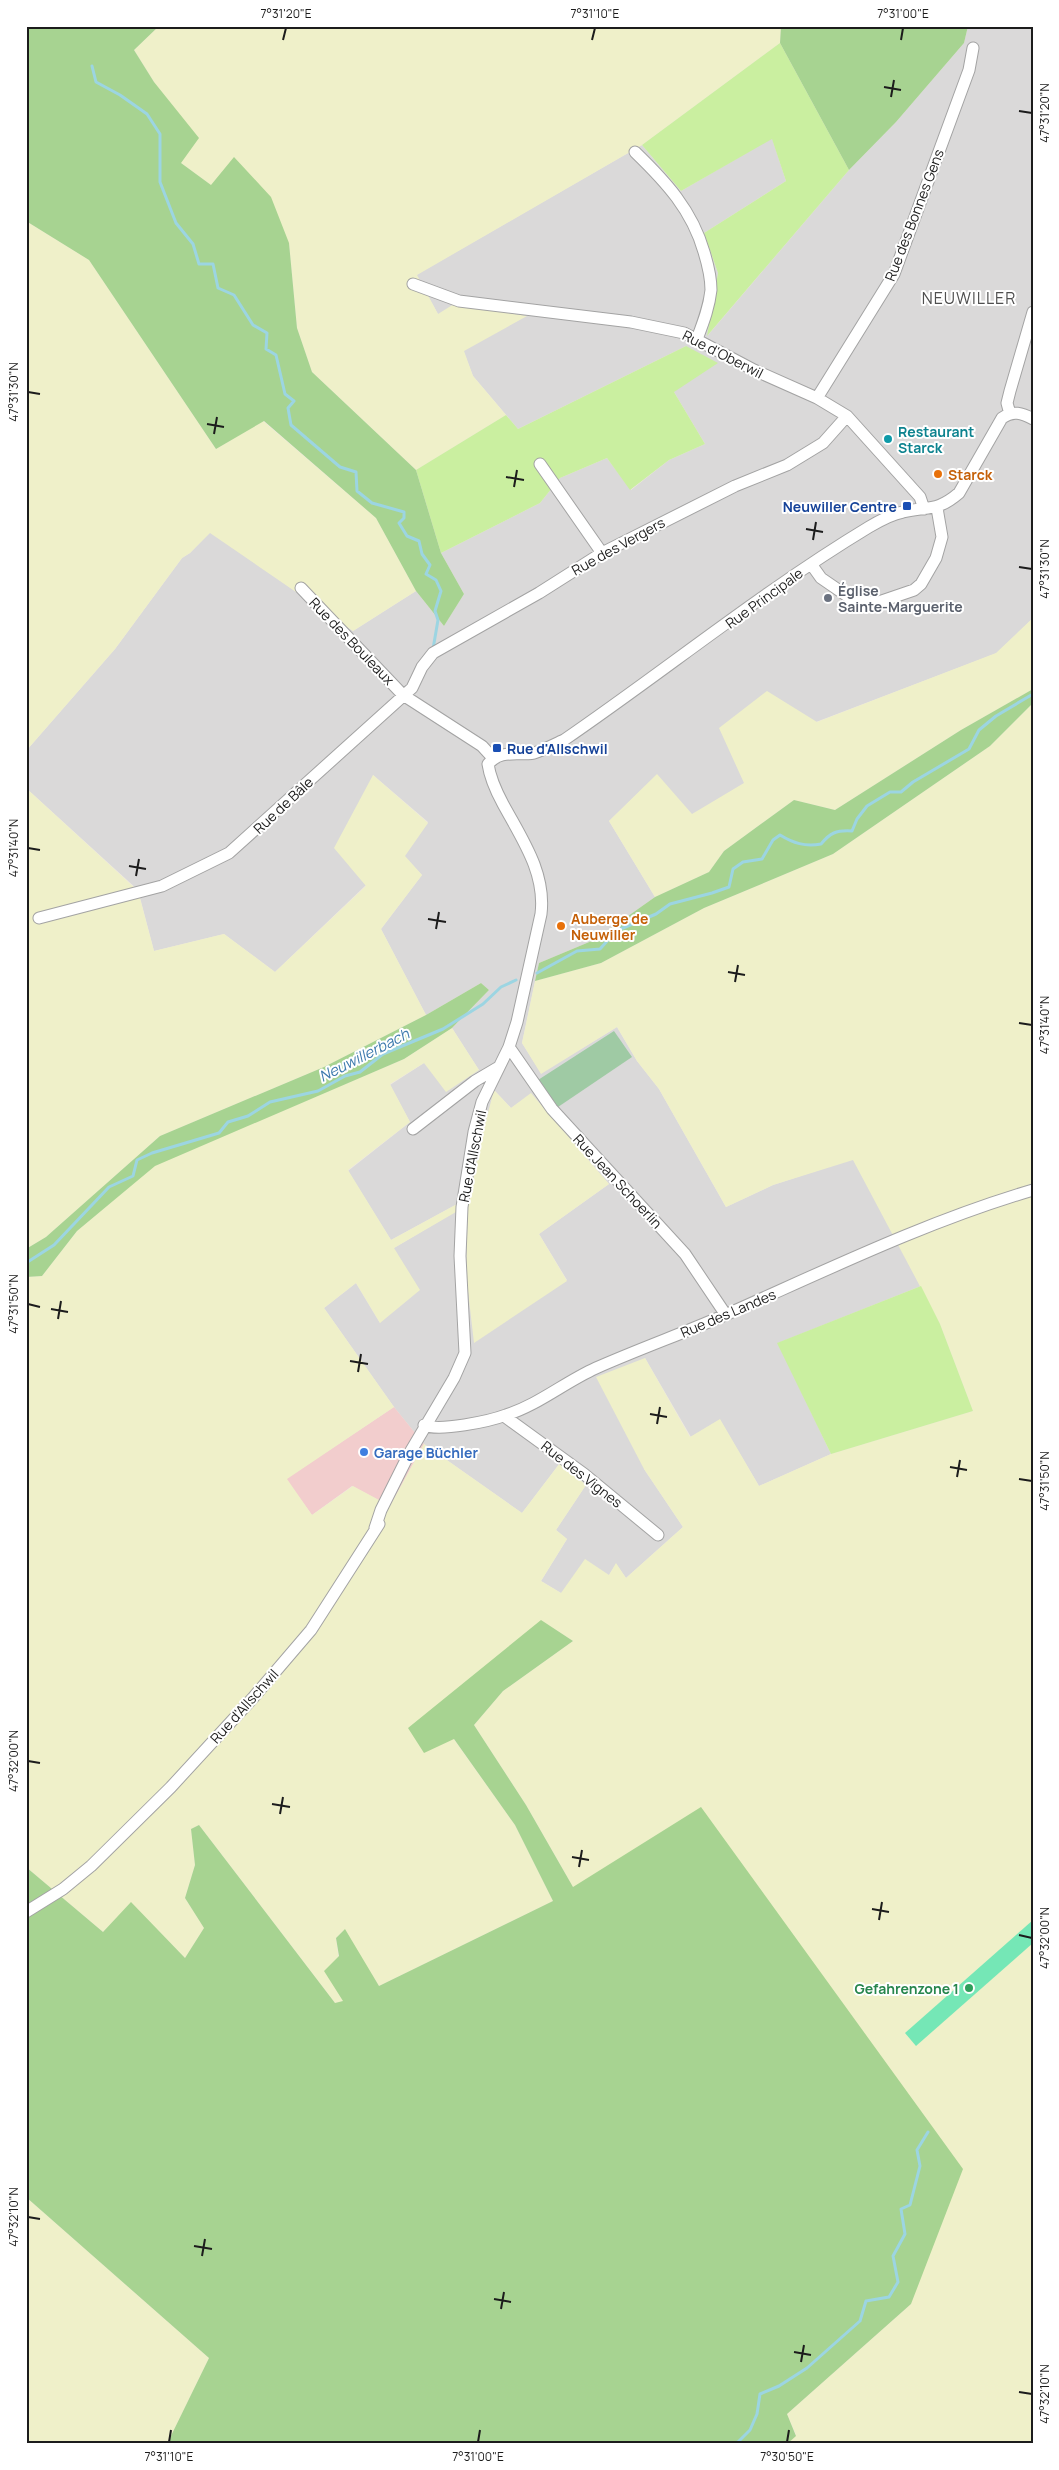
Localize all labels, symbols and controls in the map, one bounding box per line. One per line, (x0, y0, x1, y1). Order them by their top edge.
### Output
text: 7°31'20"E (260, 5, 312, 22)
text: 7°31'10"E (571, 5, 620, 22)
text: 7°31'00"E (877, 5, 929, 22)
text: 47°31'20"N (1036, 83, 1053, 143)
street label: Rue des Bonnes Gens (880, 146, 948, 284)
district label: NEUWILLER (922, 287, 1016, 309)
street label: Rue d'Oberwil (679, 325, 767, 383)
text: 47°31'30"N (5, 362, 22, 422)
place label: Restaurant Starck (898, 422, 974, 457)
marker: Restaurant Starck (882, 433, 894, 445)
place label: Starck (948, 465, 993, 484)
marker: Starck (932, 468, 944, 480)
place label: Neuwiller Centre (783, 497, 897, 516)
marker: Neuwiller Centre (901, 500, 913, 512)
street label: Rue des Vergers (568, 513, 668, 579)
text: 47°31'30"N (1036, 539, 1053, 599)
street label: Rue Principale (721, 563, 807, 633)
place label: Église Sainte-Marguerite (838, 581, 963, 616)
marker: Église Sainte-Marguerite (822, 592, 834, 604)
street label: Rue des Bouleaux (305, 593, 399, 689)
place label: Rue d'Allschwil (507, 739, 608, 758)
marker: Rue d'Allschwil (491, 742, 503, 754)
street label: Rue de Bâle (249, 772, 317, 838)
text: 47°31'40"N (5, 819, 22, 877)
place label: Auberge de Neuwiller (571, 909, 648, 944)
marker: Auberge de Neuwiller (555, 920, 567, 932)
text: 47°31'40"N (1036, 996, 1053, 1054)
water label: Neuwillerbach (315, 1023, 414, 1087)
street label: Rue d'Allschwil (454, 1108, 490, 1204)
street label: Rue Jean Schoerlin (569, 1130, 667, 1232)
text: 47°31'50"N (5, 1274, 22, 1334)
street label: Rue des Landes (677, 1284, 779, 1342)
street label: Rue des Vignes (537, 1436, 627, 1512)
place label: Garage Büchler (374, 1443, 478, 1462)
marker: Garage Büchler (358, 1446, 370, 1458)
text: 47°31'50"N (1036, 1451, 1053, 1511)
street label: Rue d'Allschwil (206, 1665, 282, 1747)
text: 47°32'00"N (5, 1730, 22, 1792)
text: 47°32'00"N (1036, 1907, 1053, 1969)
place label: Gefahrenzone 1 (854, 1979, 959, 1998)
marker: Gefahrenzone 1 (963, 1982, 975, 1994)
text: 47°32'10"N (5, 2187, 22, 2247)
text: 47°32'10"N (1036, 2364, 1053, 2424)
text: 7°31'10"E (145, 2448, 194, 2465)
text: 7°31'00"E (452, 2448, 504, 2465)
text: 7°30'50"E (760, 2448, 814, 2465)

